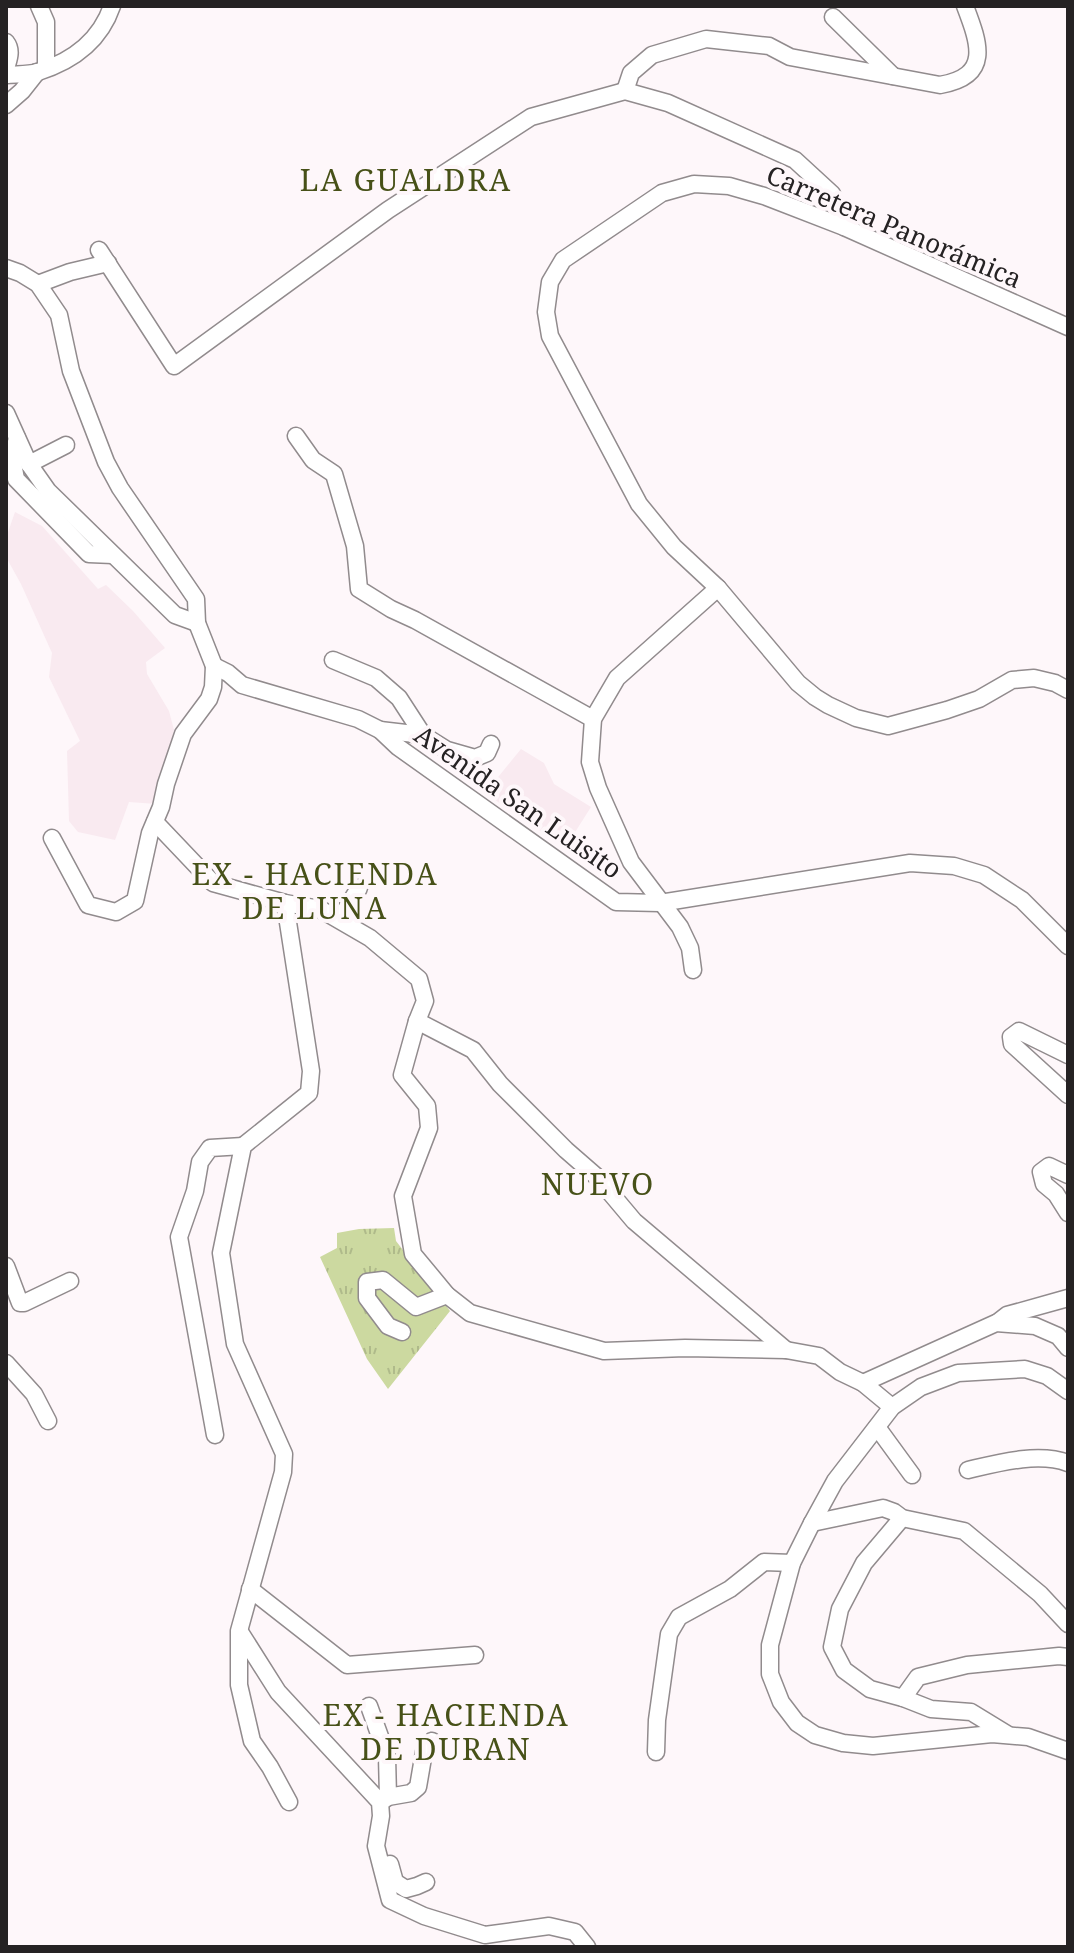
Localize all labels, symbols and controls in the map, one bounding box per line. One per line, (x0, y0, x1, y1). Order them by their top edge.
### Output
street label: Carretera Panorámica (761, 156, 1028, 296)
district label: LA GUALDRA (300, 159, 512, 200)
street label: Avenida San Luisito (408, 716, 630, 886)
district label: EX - HACIENDA DE LUNA (191, 853, 439, 928)
district label: NUEVO (541, 1163, 655, 1204)
district label: EX - HACIENDA DE DURAN (322, 1694, 570, 1769)

